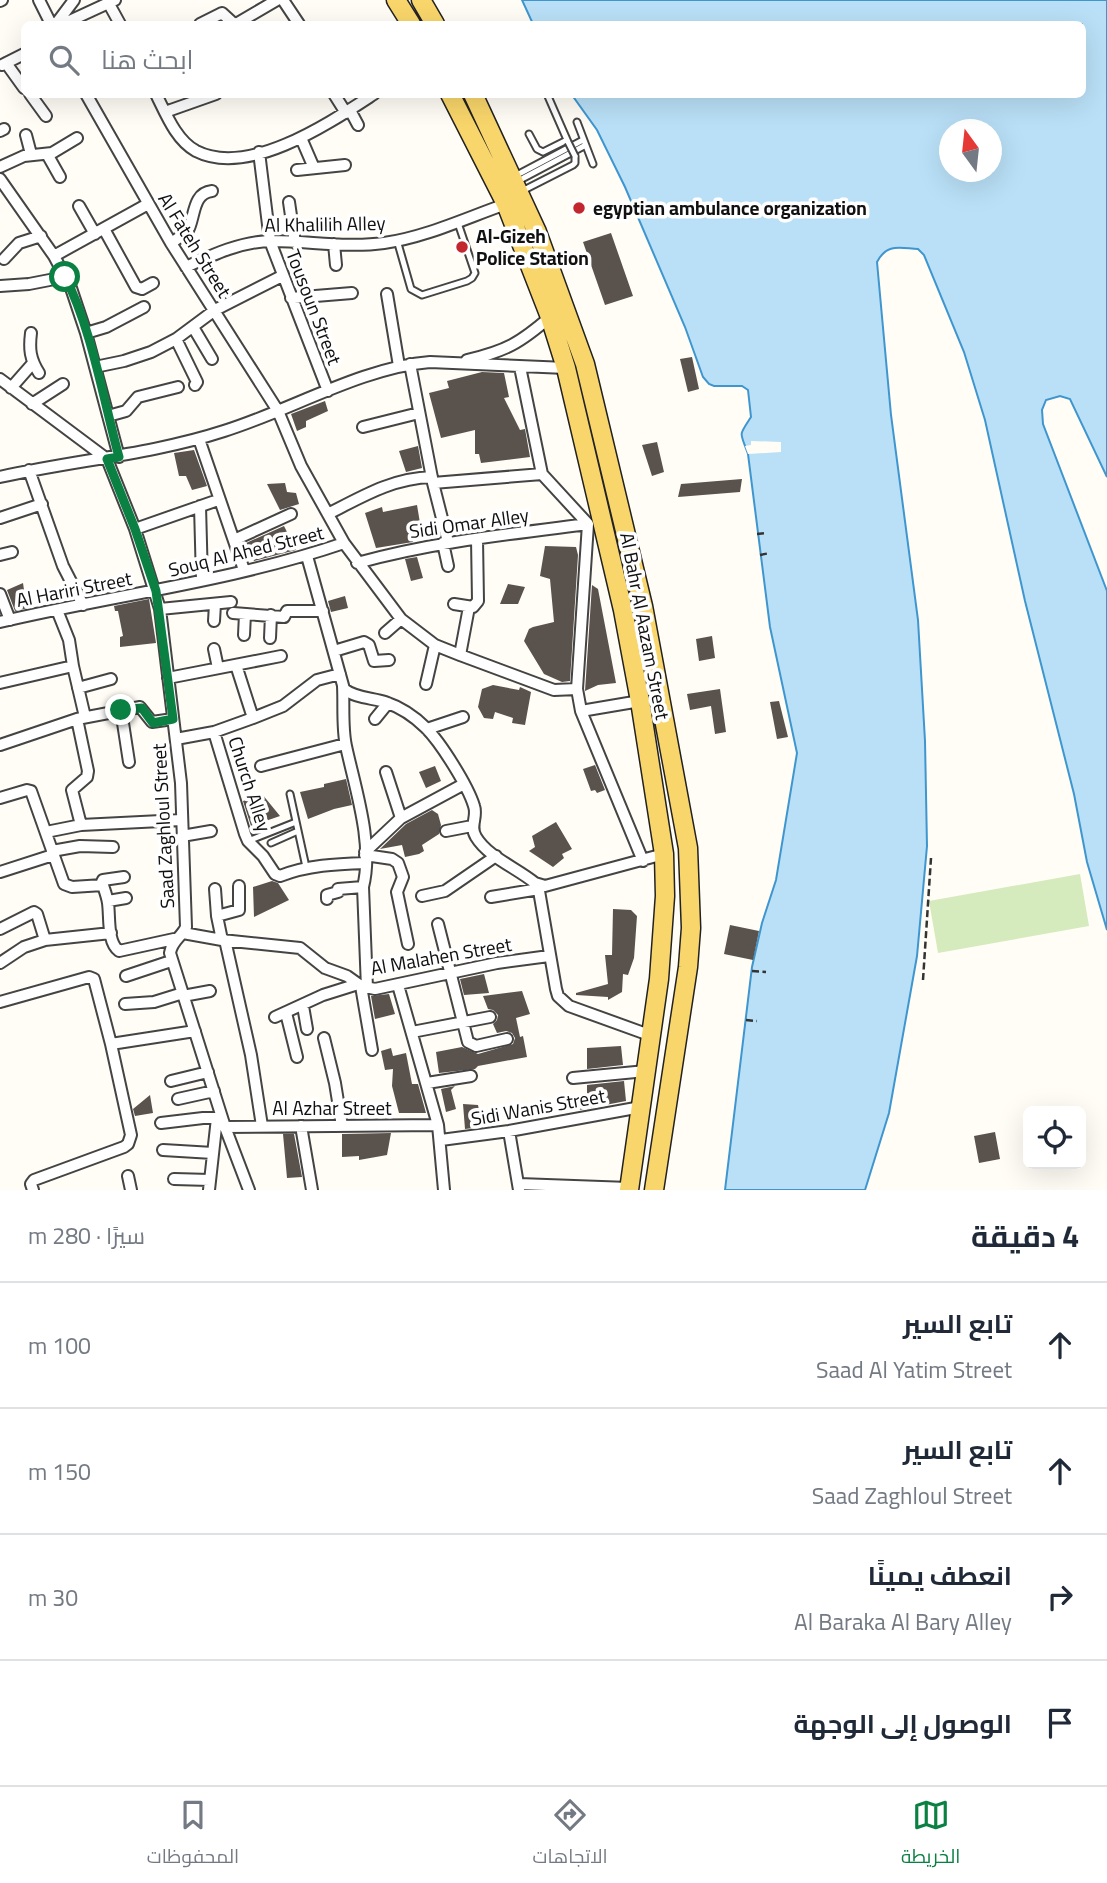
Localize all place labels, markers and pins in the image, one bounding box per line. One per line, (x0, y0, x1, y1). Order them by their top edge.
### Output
place label: egyptian ambulance organization (593, 190, 867, 226)
marker: egyptian ambulance organization (571, 200, 587, 216)
place label: Al-Gizeh Police Station (476, 218, 589, 276)
marker: Al-Gizeh Police Station (454, 239, 470, 255)

